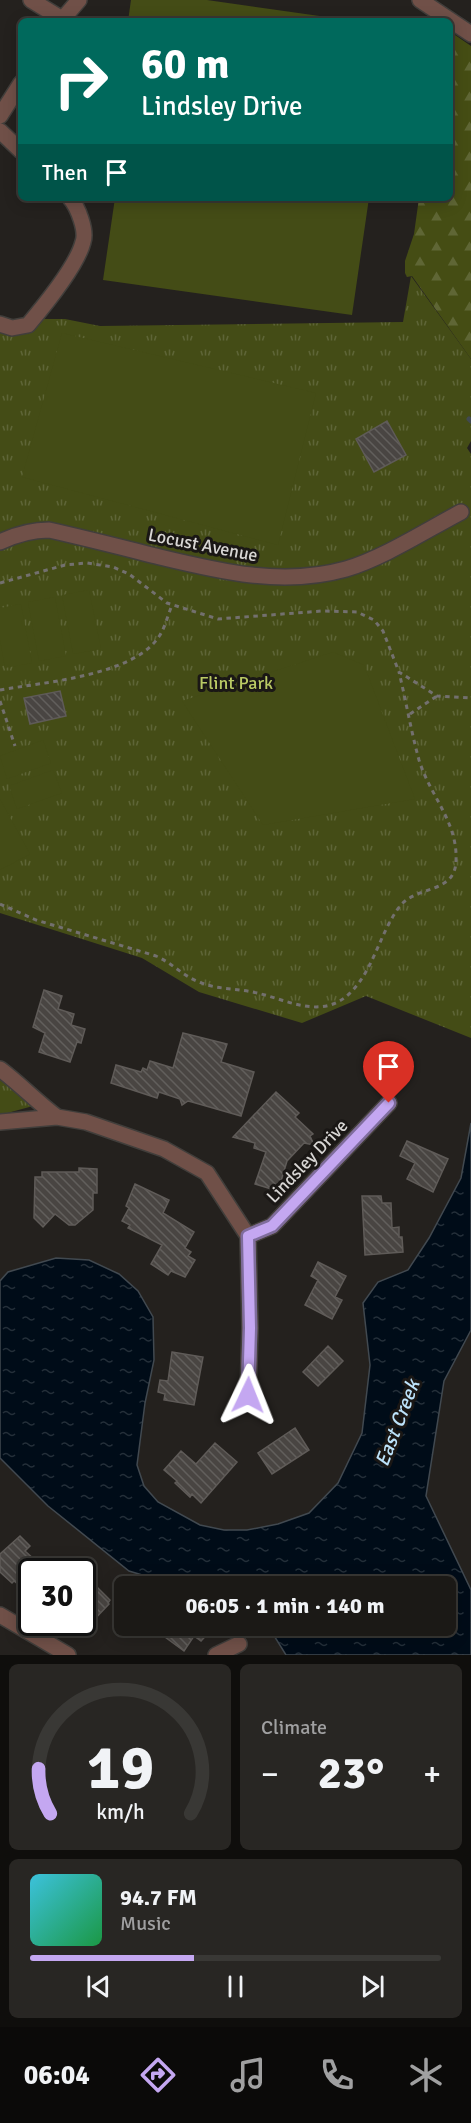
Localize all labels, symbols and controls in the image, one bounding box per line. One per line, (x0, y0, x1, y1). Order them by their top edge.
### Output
text: 60 m (141, 39, 230, 90)
icon: right (42, 42, 120, 120)
text: Lindsley Drive (141, 90, 303, 123)
icon: arrive (100, 156, 133, 189)
text: Then (42, 159, 88, 186)
street label: Locust Avenue (146, 524, 260, 566)
park label: Flint Park (199, 672, 273, 694)
pin (363, 1041, 414, 1103)
icon: arrive (372, 1050, 405, 1083)
street label: Lindsley Drive (262, 1115, 352, 1207)
position arrow (216, 1363, 280, 1427)
water label: East Creek (370, 1375, 426, 1470)
speed limit sign: 30 (18, 1558, 96, 1636)
text: 06:05 · 1 min · 140 m (185, 1592, 385, 1619)
text: Climate (261, 1715, 327, 1740)
text: 19 (86, 1729, 154, 1806)
text: 23° (318, 1746, 384, 1801)
text: − (261, 1754, 279, 1795)
text: + (423, 1754, 441, 1795)
text: km/h (96, 1799, 144, 1825)
text: 94.7 FM (120, 1884, 197, 1911)
text: Music (120, 1911, 171, 1936)
icon: previous (82, 1970, 115, 2003)
icon: pause (219, 1970, 252, 2003)
icon: next (356, 1970, 389, 2003)
icon: directions (137, 2054, 179, 2096)
icon: music (227, 2054, 269, 2096)
icon: phone (316, 2054, 358, 2096)
icon: climate (405, 2054, 447, 2096)
text: 06:04 (24, 2059, 90, 2092)

